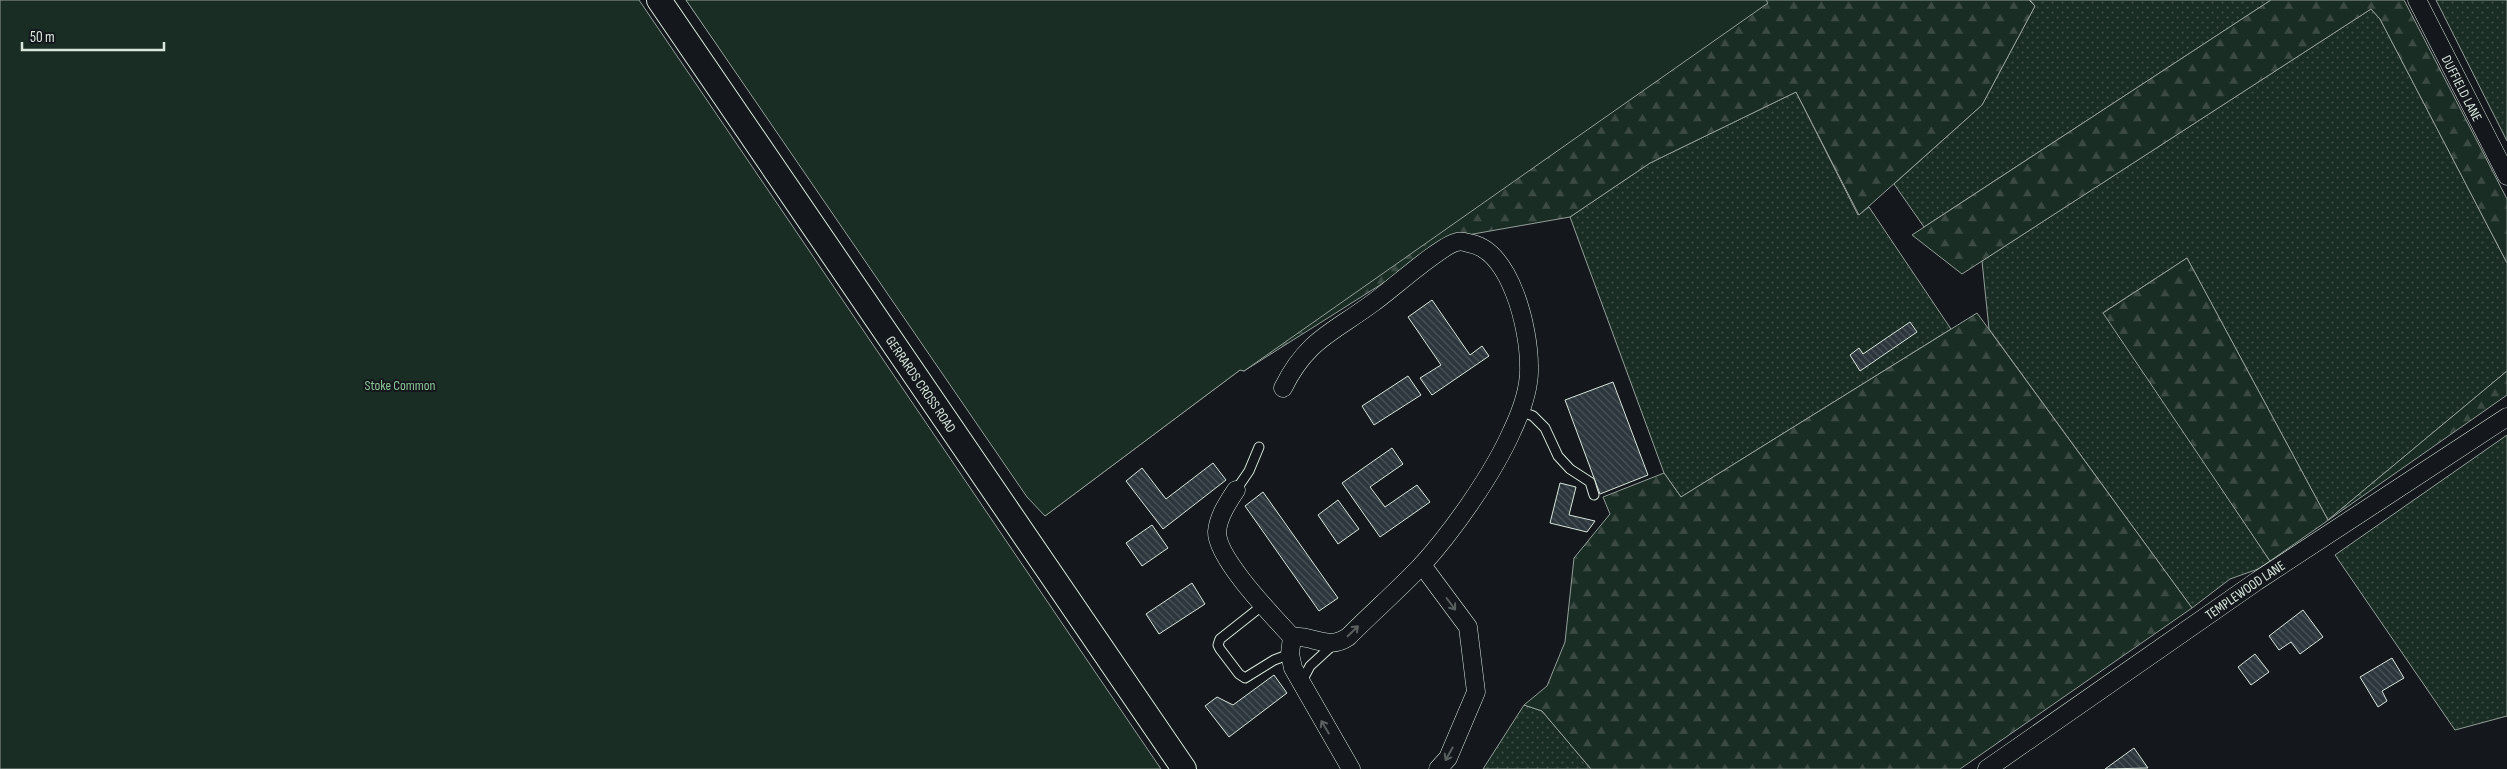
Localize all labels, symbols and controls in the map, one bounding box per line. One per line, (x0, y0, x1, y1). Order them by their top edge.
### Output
scale bar (22, 20, 165, 52)
text: 50 m (30, 28, 55, 47)
street label: DUFFIELD LANE (2438, 52, 2486, 125)
street label: GERRARDS CROSS ROAD (882, 333, 960, 436)
park label: Stoke Common (364, 377, 436, 394)
street label: TEMPLEWOOD LANE (2202, 557, 2288, 624)
one-way arrow (1446, 597, 1456, 611)
one-way arrow (1347, 626, 1359, 638)
one-way arrow (1320, 721, 1330, 735)
one-way arrow (1443, 747, 1453, 761)

